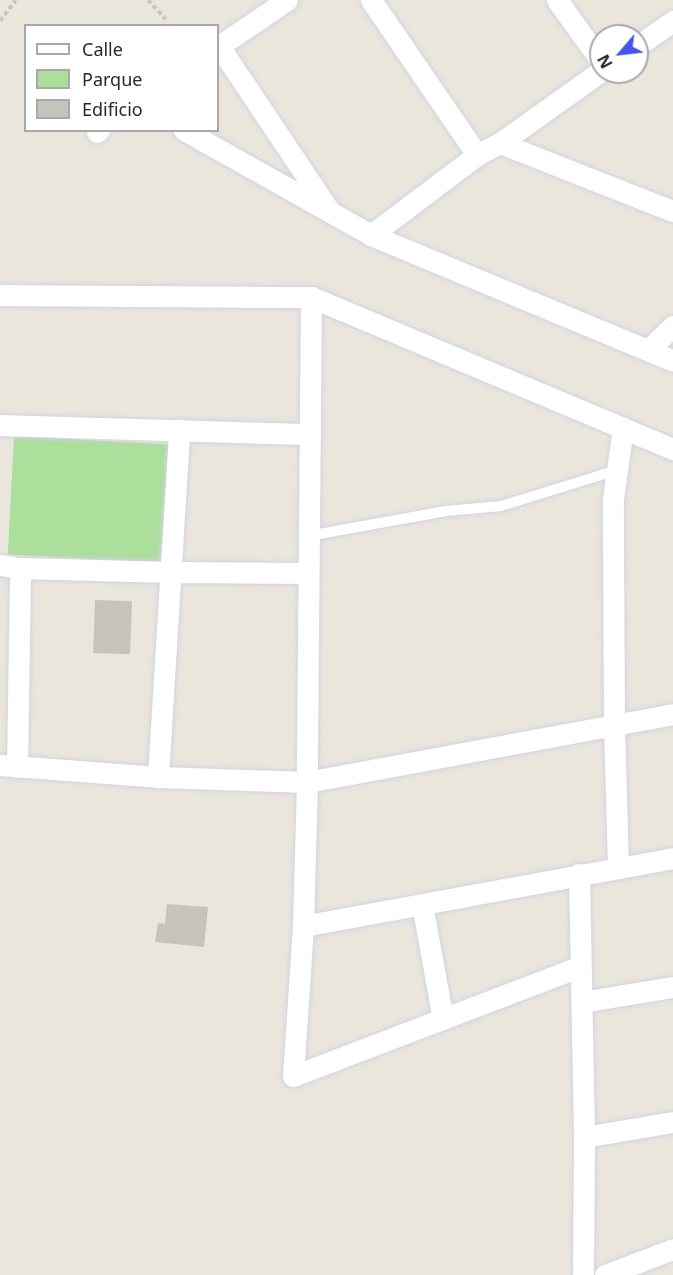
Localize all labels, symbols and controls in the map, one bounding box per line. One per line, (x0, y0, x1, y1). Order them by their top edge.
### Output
legend (24, 24, 219, 132)
north arrow (589, 24, 649, 84)
text: Calle (82, 37, 123, 61)
text: N (592, 51, 618, 72)
text: Parque (82, 67, 142, 91)
text: Edificio (82, 97, 143, 121)

